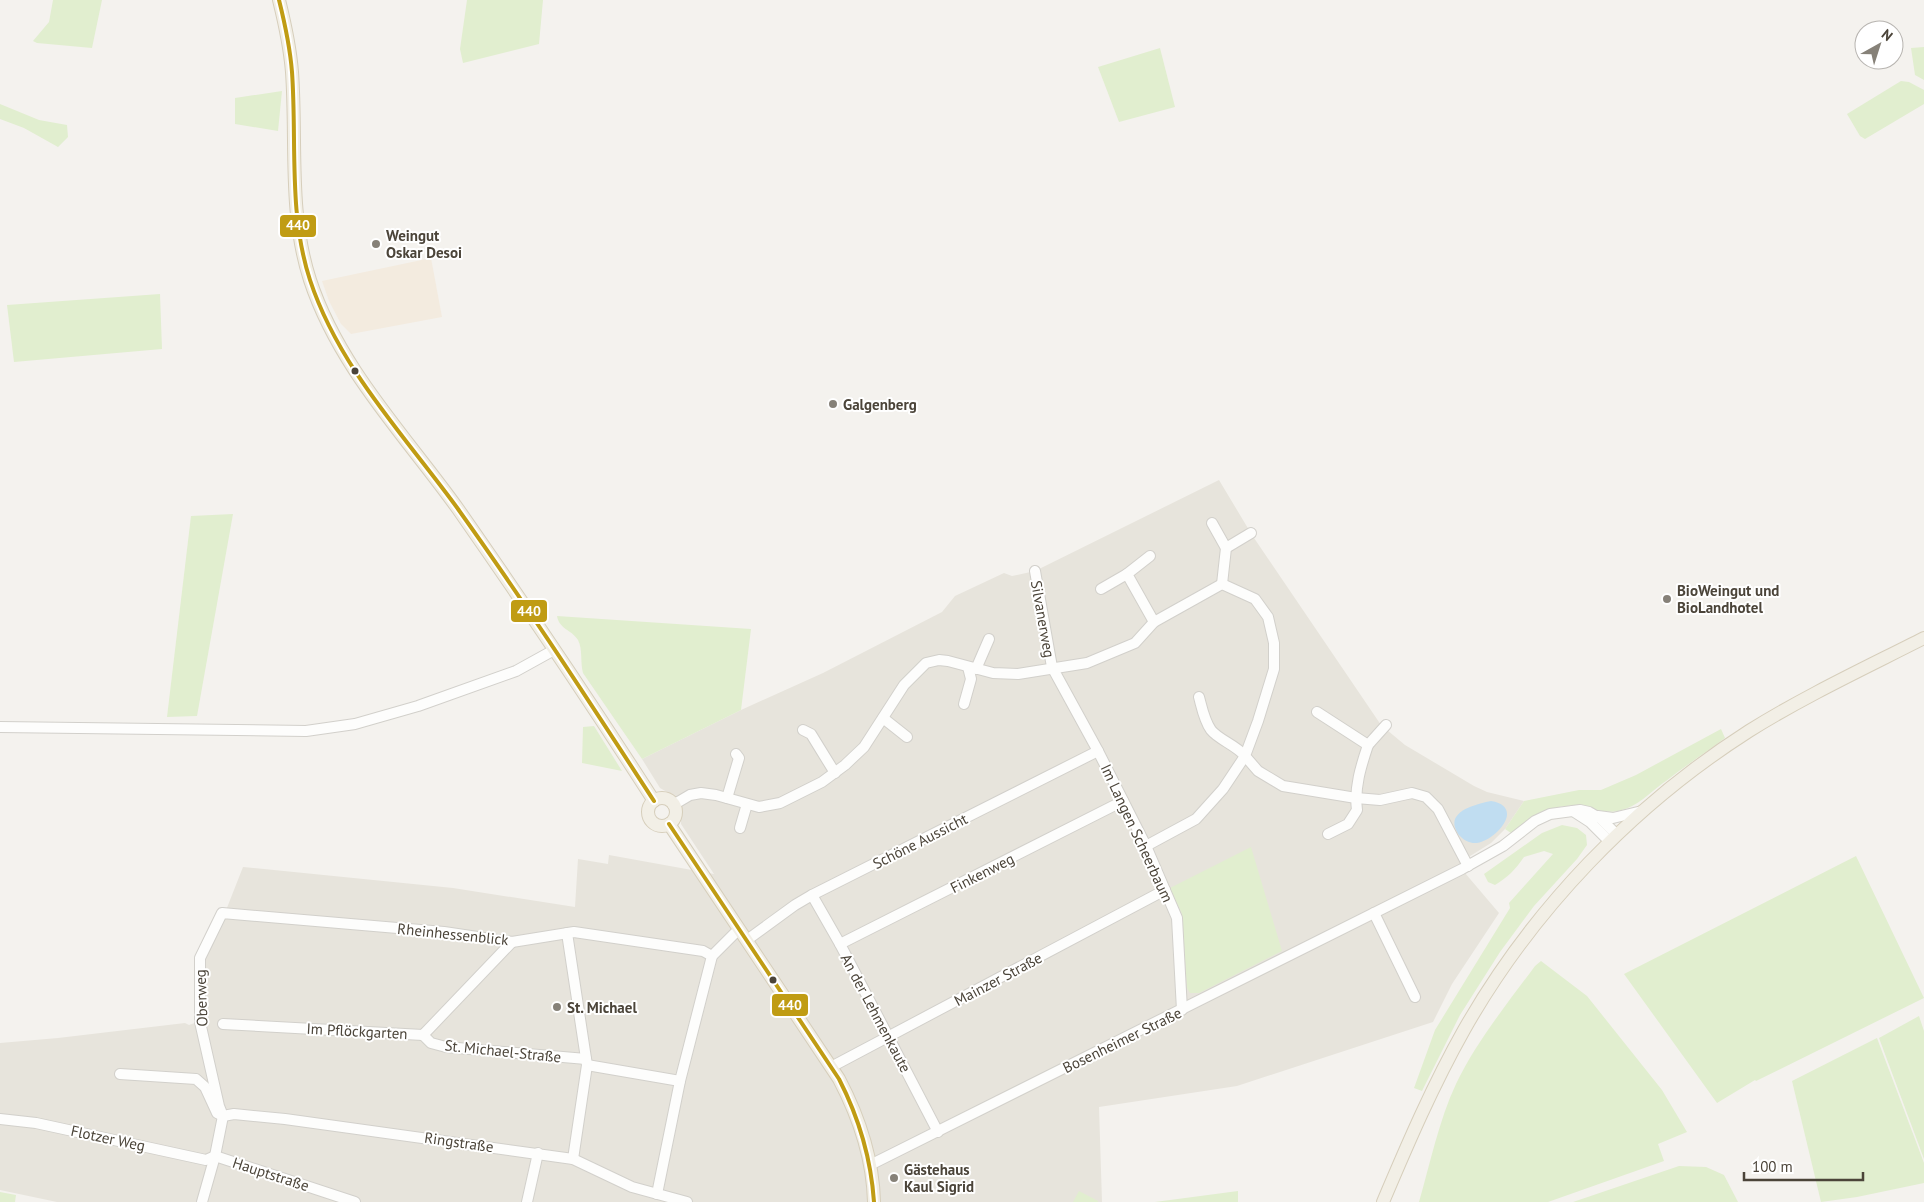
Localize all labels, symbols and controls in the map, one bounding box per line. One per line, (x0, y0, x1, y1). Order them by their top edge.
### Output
north arrow (1854, 20, 1904, 70)
text: N (1878, 25, 1896, 45)
line badge: 440 (279, 214, 317, 238)
text: 440 (286, 216, 310, 234)
place label: Weingut Oskar Desoi (386, 226, 462, 262)
marker: Weingut Oskar Desoi (370, 238, 382, 250)
unlabelled marker (350, 366, 360, 376)
place label: Galgenberg (843, 395, 917, 414)
marker: Galgenberg (827, 398, 839, 410)
street label: Silvanerweg (1027, 579, 1059, 659)
place label: BioWeingut und BioLandhotel (1677, 581, 1779, 617)
marker: BioWeingut und BioLandhotel (1661, 593, 1673, 605)
line badge: 440 (510, 599, 548, 623)
text: 440 (517, 602, 541, 620)
street label: Im Langen Scheerbaum (1097, 761, 1177, 905)
street label: Schöne Aussicht (869, 809, 971, 873)
street label: Finkenweg (947, 849, 1017, 897)
street label: Rheinhessenblick (396, 919, 510, 949)
street label: Mainzer Straße (951, 948, 1045, 1010)
street label: An der Lehmenkaute (837, 950, 915, 1076)
street label: Oberweg (191, 969, 211, 1027)
unlabelled marker (768, 975, 778, 985)
line badge: 440 (771, 993, 809, 1017)
text: 440 (778, 996, 802, 1014)
place label: St. Michael (567, 998, 637, 1017)
marker: St. Michael (551, 1001, 563, 1013)
street label: Bosenheimer Straße (1060, 1003, 1184, 1077)
street label: Im Pflöckgarten (306, 1019, 408, 1043)
street label: St. Michael-Straße (444, 1035, 562, 1067)
street label: Flotzer Weg (69, 1121, 147, 1155)
street label: Ringstraße (423, 1128, 495, 1156)
scale bar (1744, 1150, 1863, 1182)
street label: Hauptstraße (230, 1153, 312, 1195)
text: 100 m (1752, 1157, 1793, 1176)
place label: Gästehaus Kaul Sigrid (904, 1160, 974, 1196)
marker: Gästehaus Kaul Sigrid (888, 1172, 900, 1184)

